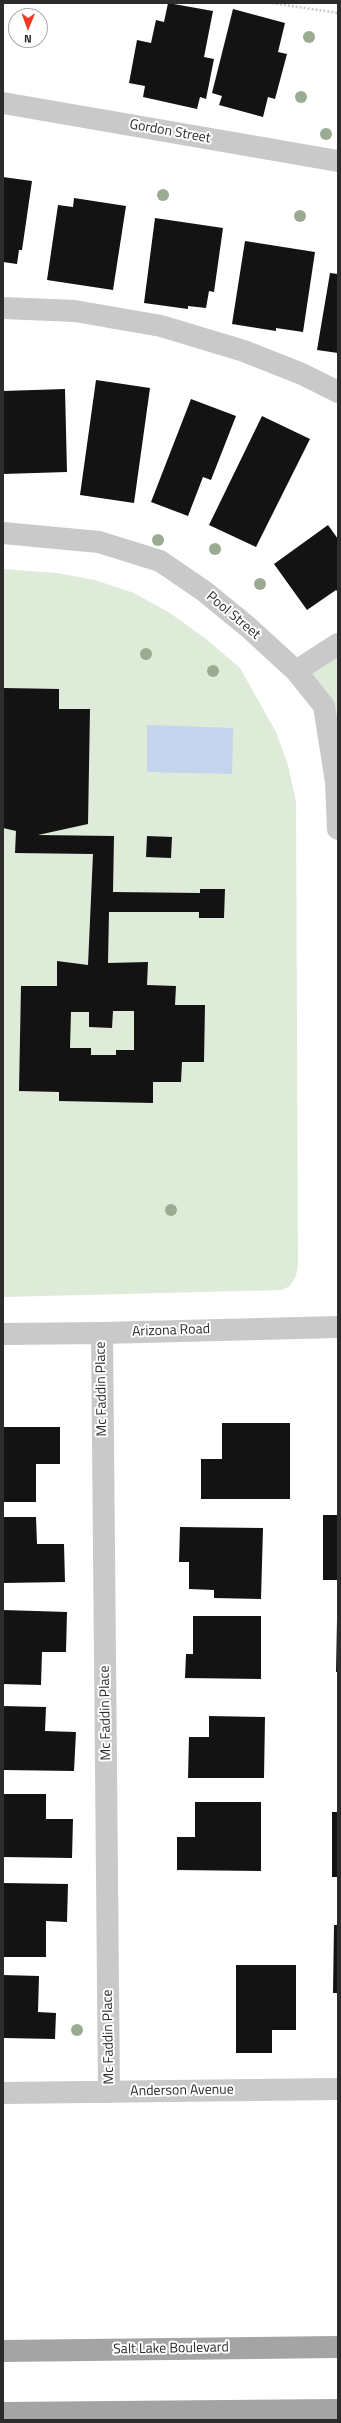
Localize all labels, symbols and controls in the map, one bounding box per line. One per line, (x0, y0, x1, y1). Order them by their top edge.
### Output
north arrow (8, 8, 48, 48)
text: N (24, 31, 32, 47)
street label: Gordon Street (128, 117, 212, 147)
street label: Pool Street (203, 589, 263, 643)
street label: Arizona Road (132, 1321, 210, 1341)
street label: Mc Faddin Place (93, 1341, 111, 1437)
street label: Mc Faddin Place (97, 1665, 115, 1761)
street label: Mc Faddin Place (100, 1989, 118, 2085)
street label: Anderson Avenue (130, 2082, 234, 2100)
street label: Salt Lake Boulevard (113, 2340, 229, 2358)

